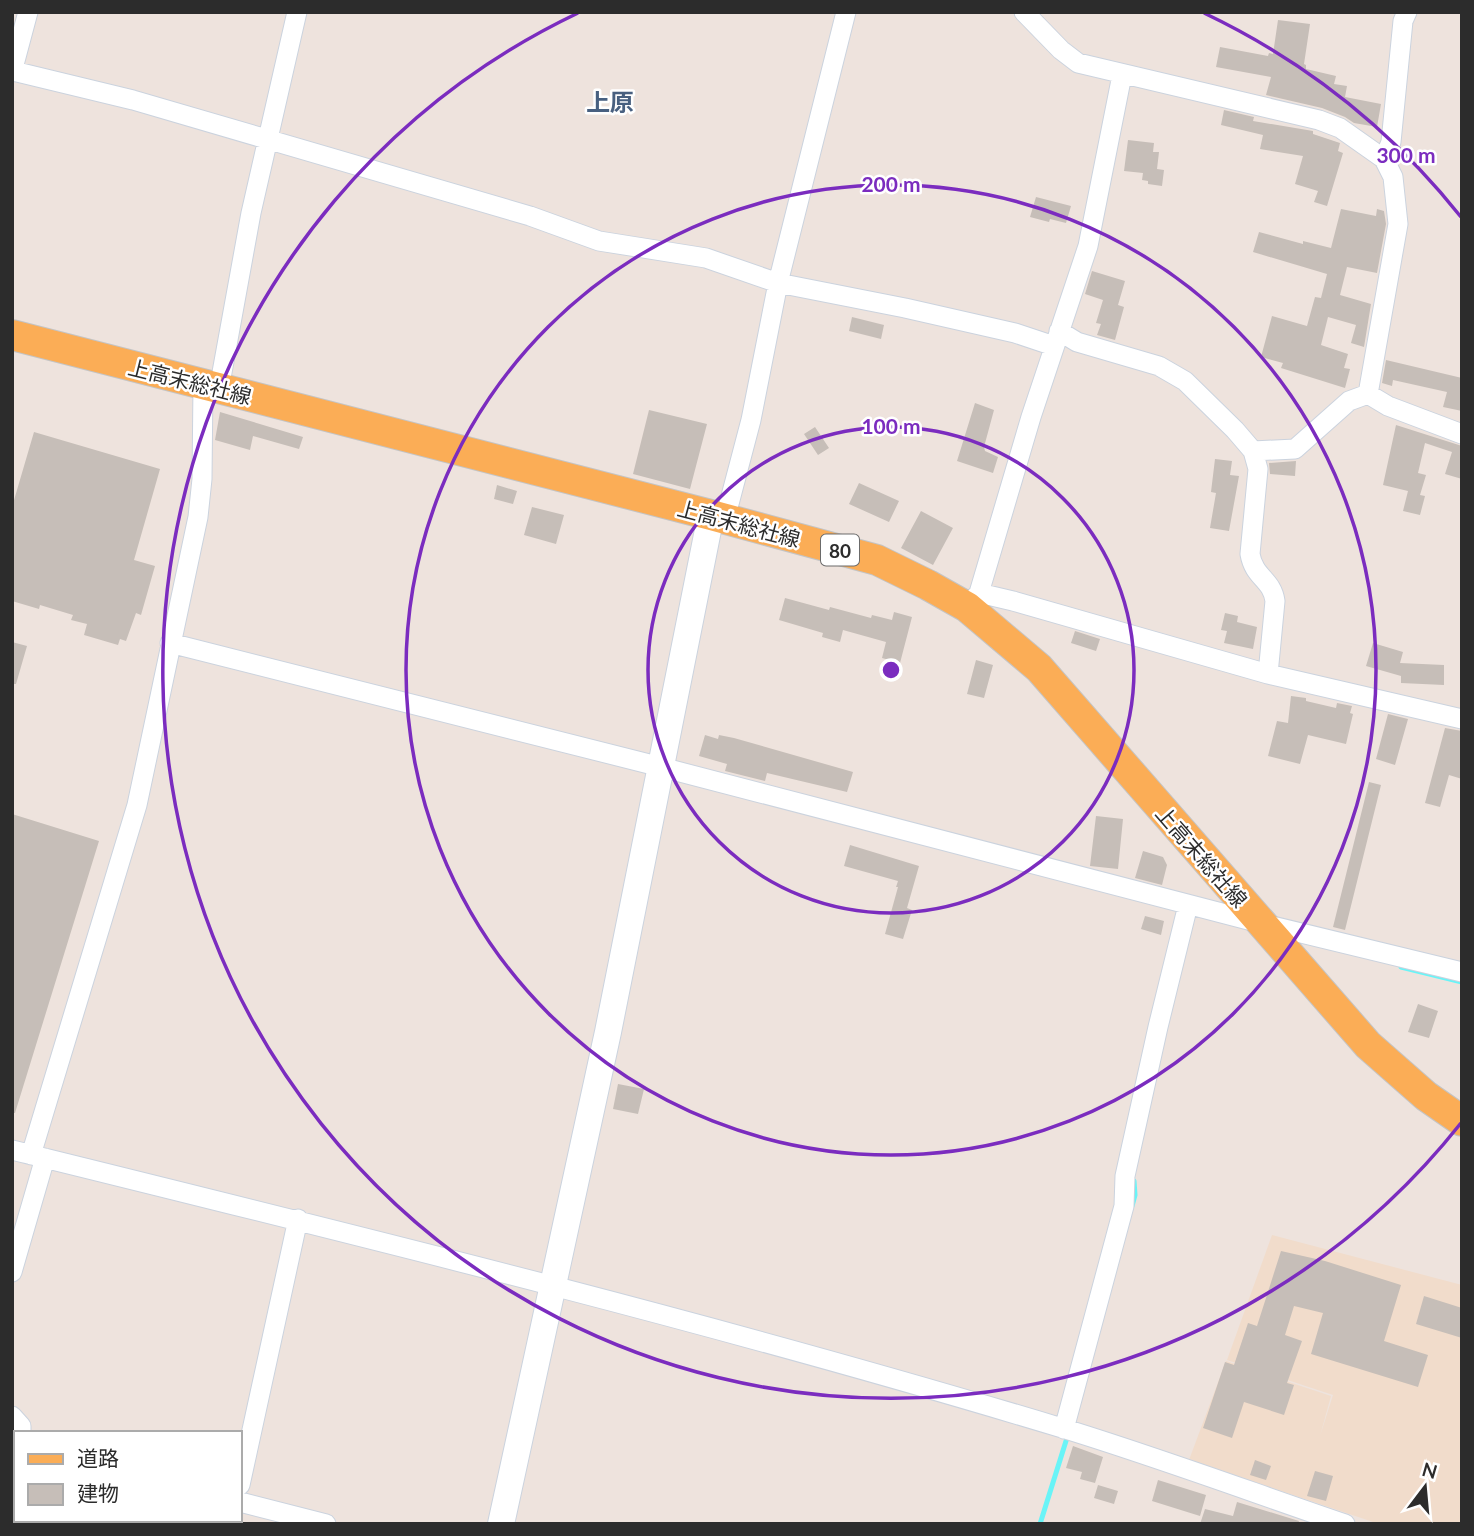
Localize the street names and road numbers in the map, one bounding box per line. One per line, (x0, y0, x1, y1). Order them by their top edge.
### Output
street label: 上高末総社線 (126, 354, 254, 408)
street label: 上高末総社線 (675, 495, 803, 551)
road number: 80 (821, 534, 859, 566)
street label: 上高末総社線 (1151, 800, 1253, 912)

